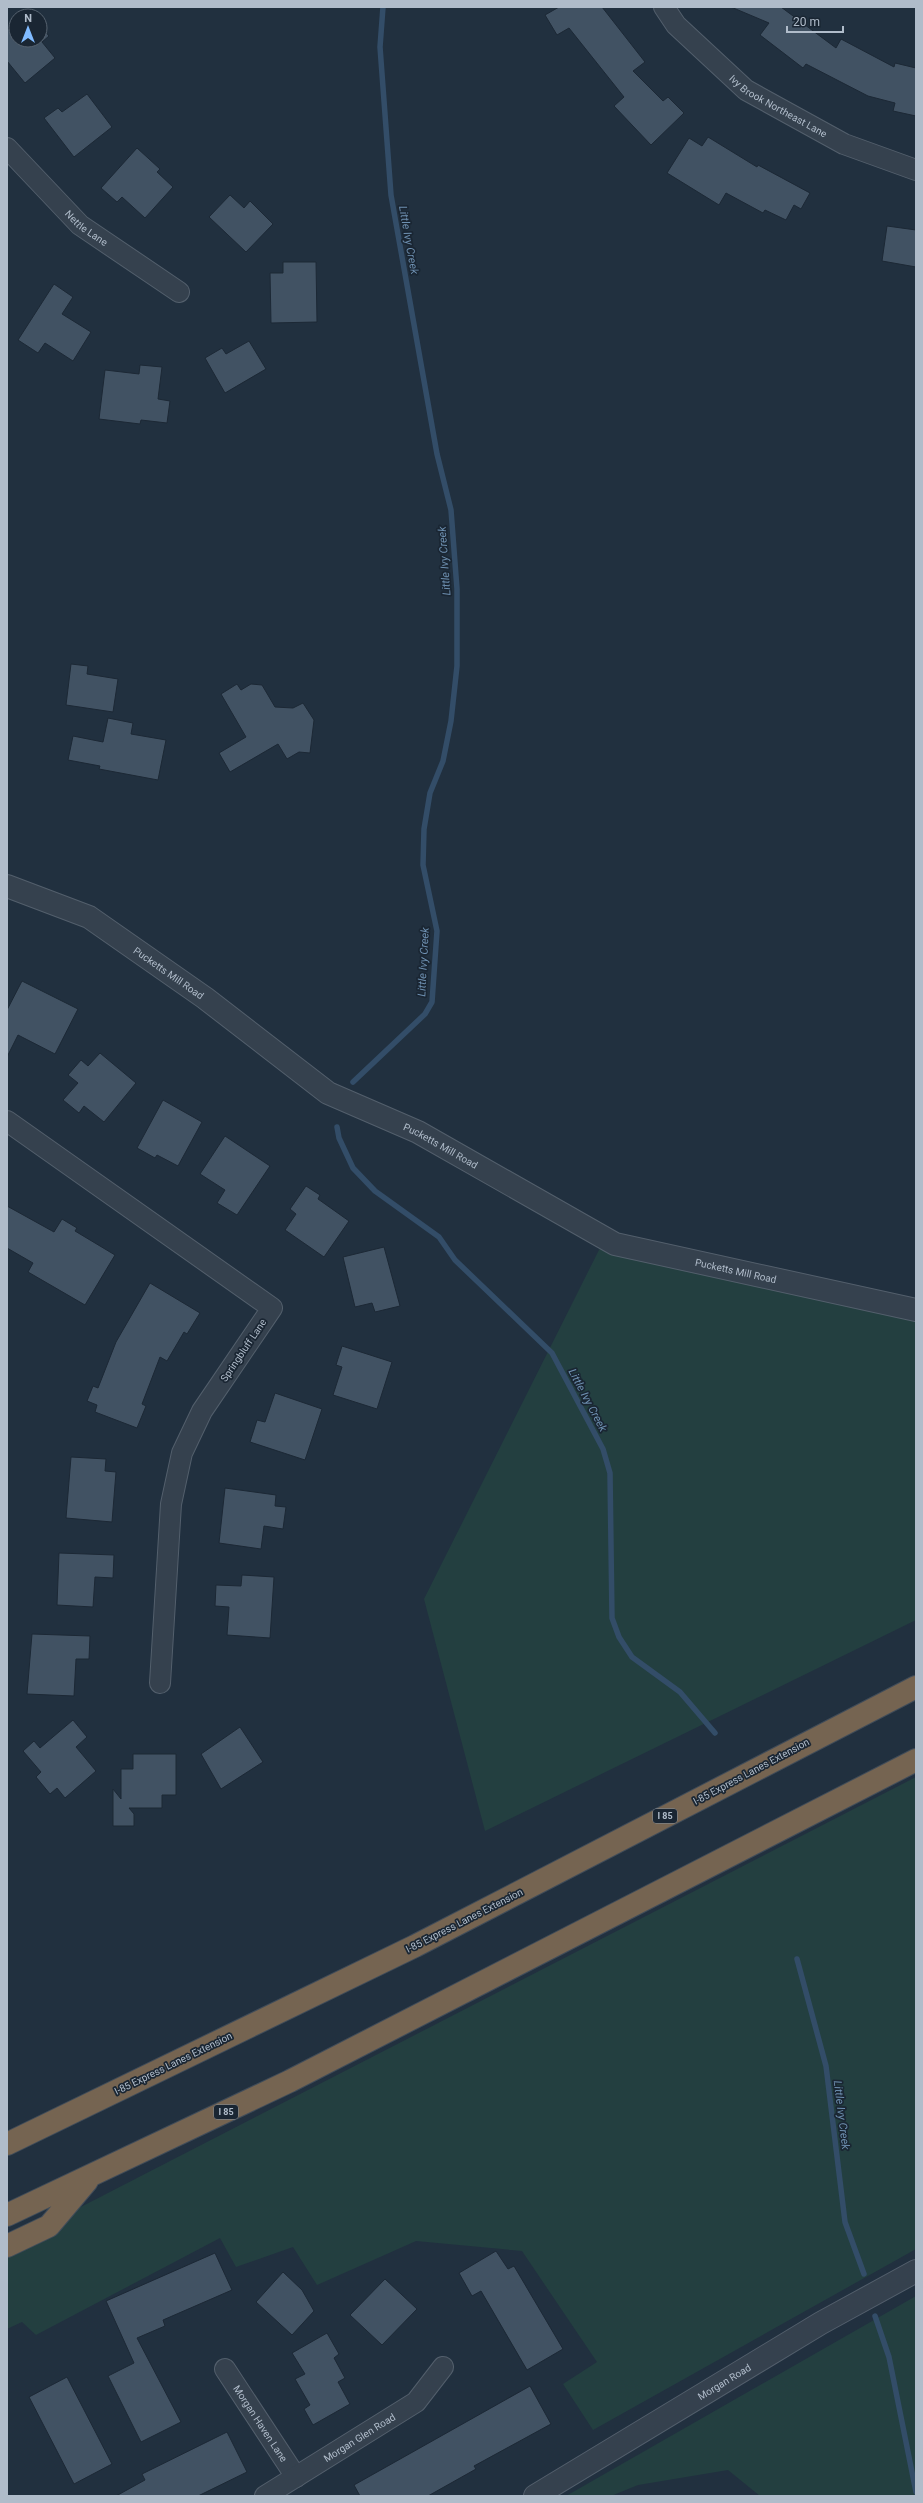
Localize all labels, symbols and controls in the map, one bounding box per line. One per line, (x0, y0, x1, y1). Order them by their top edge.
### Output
north arrow (8, 8, 48, 48)
scale bar (787, 8, 843, 34)
text: N (24, 12, 32, 25)
text: 20 m (793, 15, 820, 29)
street label: Ivy Brook Northeast Lane (727, 73, 829, 140)
water label: Little Ivy Creek (396, 205, 421, 276)
street label: Nettle Lane (63, 208, 110, 248)
water label: Little Ivy Creek (436, 525, 453, 596)
water label: Little Ivy Creek (415, 927, 432, 997)
street label: Pucketts Mill Road (131, 945, 206, 1001)
street label: Pucketts Mill Road (402, 1121, 479, 1171)
street label: Pucketts Mill Road (694, 1257, 778, 1285)
street label: Springbluff Lane (218, 1317, 268, 1384)
water label: Little Ivy Creek (566, 1367, 610, 1434)
street label: I-85 Express Lanes Extension (691, 1736, 811, 1807)
road number: I 85 (653, 1809, 677, 1823)
street label: I-85 Express Lanes Extension (404, 1886, 525, 1955)
street label: I-85 Express Lanes Extension (113, 2030, 234, 2097)
water label: Little Ivy Creek (831, 2080, 852, 2151)
road number: I 85 (214, 2105, 238, 2119)
street label: Morgan Road (696, 2362, 753, 2402)
street label: Morgan Haven Lane (231, 2383, 289, 2464)
street label: Morgan Glen Road (322, 2411, 397, 2464)

